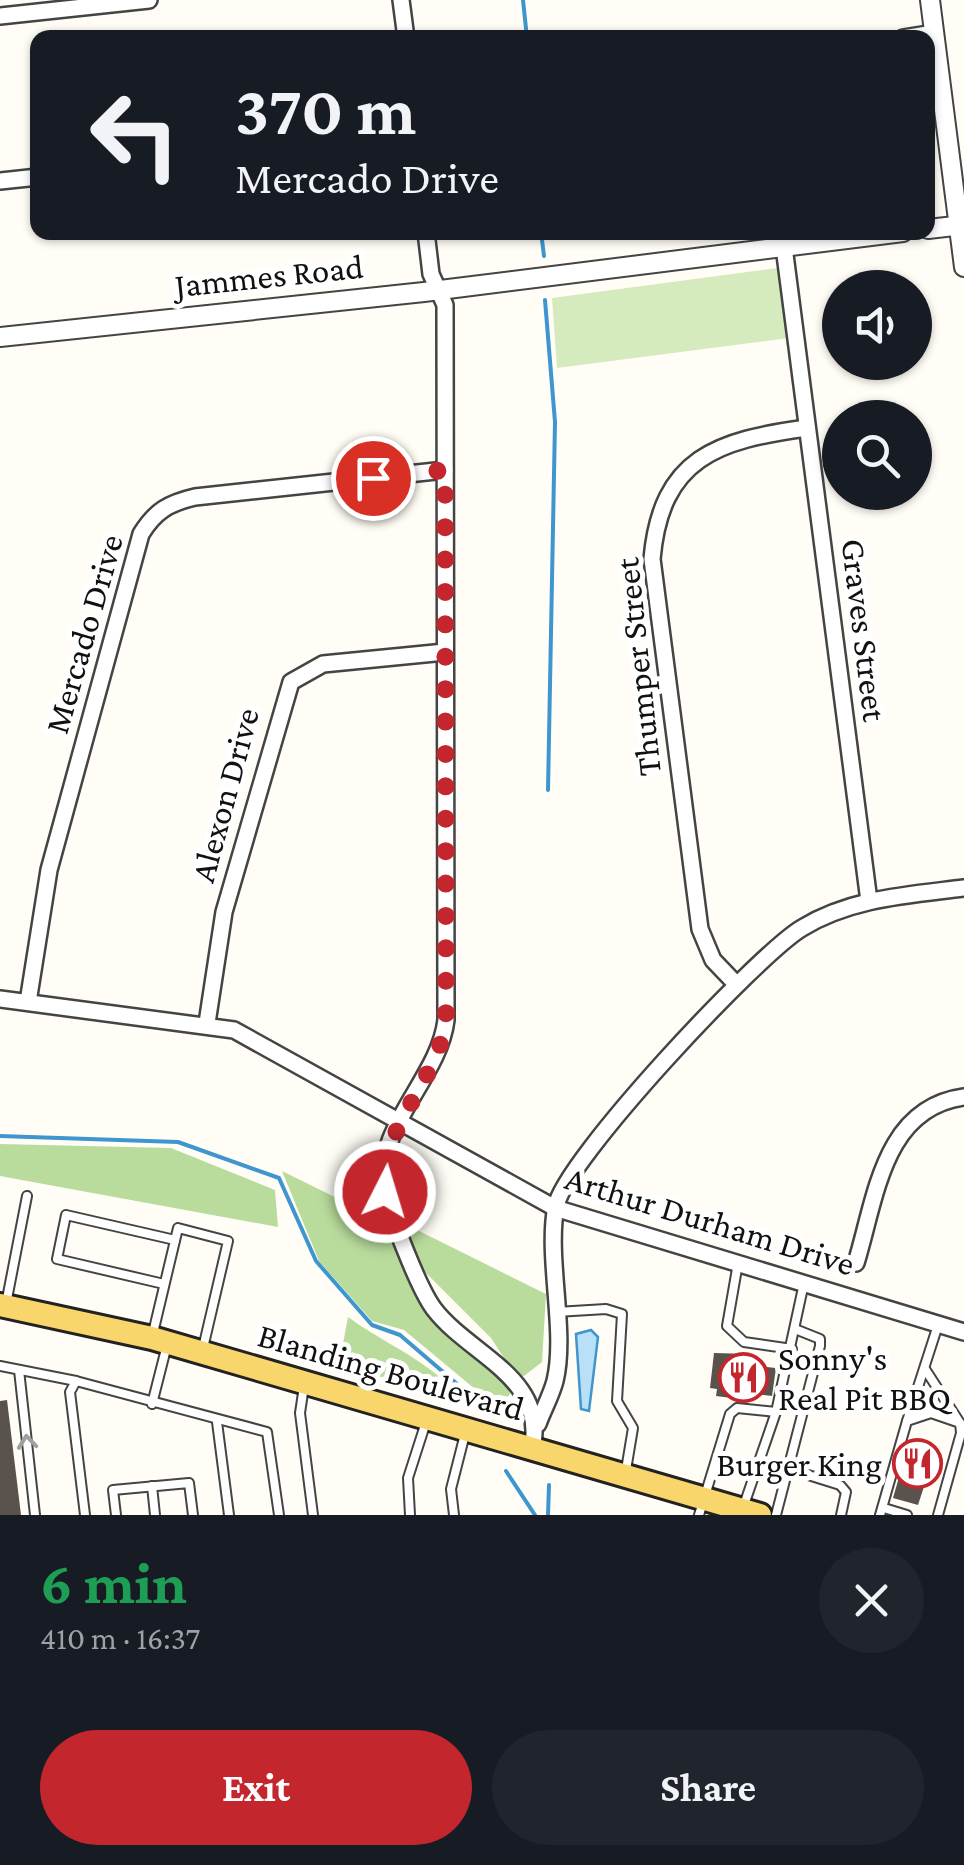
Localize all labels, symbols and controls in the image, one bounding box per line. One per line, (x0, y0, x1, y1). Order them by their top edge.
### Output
icon: left (70, 70, 200, 200)
text: 370 m (235, 71, 416, 149)
text: Mercado Drive (235, 153, 499, 203)
street label: Jammes Road (170, 247, 365, 306)
map controls (822, 270, 932, 510)
button: sound (822, 270, 932, 380)
button: search (822, 400, 932, 510)
pin (331, 436, 416, 521)
icon: arrive (346, 451, 401, 506)
street label: Mercado Drive (37, 530, 131, 738)
street label: Graves Street (833, 537, 895, 724)
street label: Thumper Street (607, 556, 669, 778)
street label: Alexon Drive (183, 704, 267, 886)
position arrow (333, 1140, 437, 1244)
street label: Arthur Durham Drive (561, 1158, 859, 1284)
street label: Blanding Boulevard (253, 1315, 529, 1429)
place label: Sonny's Real Pit BBQ (778, 1339, 952, 1418)
restaurant icon: Sonny's Real Pit BBQ (717, 1352, 769, 1404)
one-way arrow (16, 1434, 38, 1450)
restaurant icon: Burger King (891, 1438, 943, 1490)
place label: Burger King (716, 1445, 882, 1484)
button: close (819, 1548, 924, 1653)
text: 6 min (40, 1549, 187, 1616)
text: 410 m · 16:37 (40, 1620, 200, 1656)
button: Exit (40, 1730, 472, 1845)
button: Share (492, 1730, 924, 1845)

